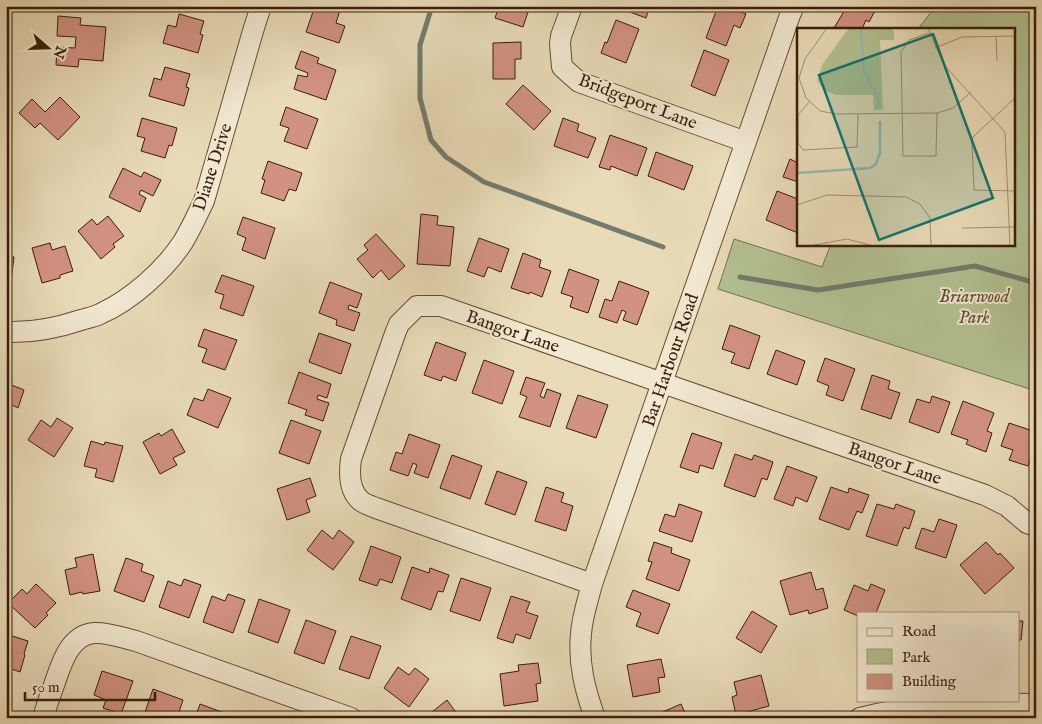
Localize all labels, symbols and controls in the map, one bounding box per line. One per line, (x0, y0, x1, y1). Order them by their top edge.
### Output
north arrow (22, 22, 72, 72)
inset map (797, 28, 1014, 245)
text: N (49, 42, 70, 61)
street label: Bridgeport Lane (575, 69, 700, 136)
street label: Diane Drive (188, 121, 238, 214)
park label: Briarwood Park (939, 286, 1011, 330)
street label: Bar Harbour Road (638, 290, 705, 430)
street label: Bangor Lane (463, 306, 562, 359)
street label: Bangor Lane (845, 438, 944, 491)
legend (857, 612, 1020, 702)
text: Road (902, 622, 937, 641)
text: Park (902, 648, 932, 667)
scale bar (25, 669, 155, 701)
text: Building (902, 672, 957, 691)
text: 50 m (32, 678, 60, 697)

